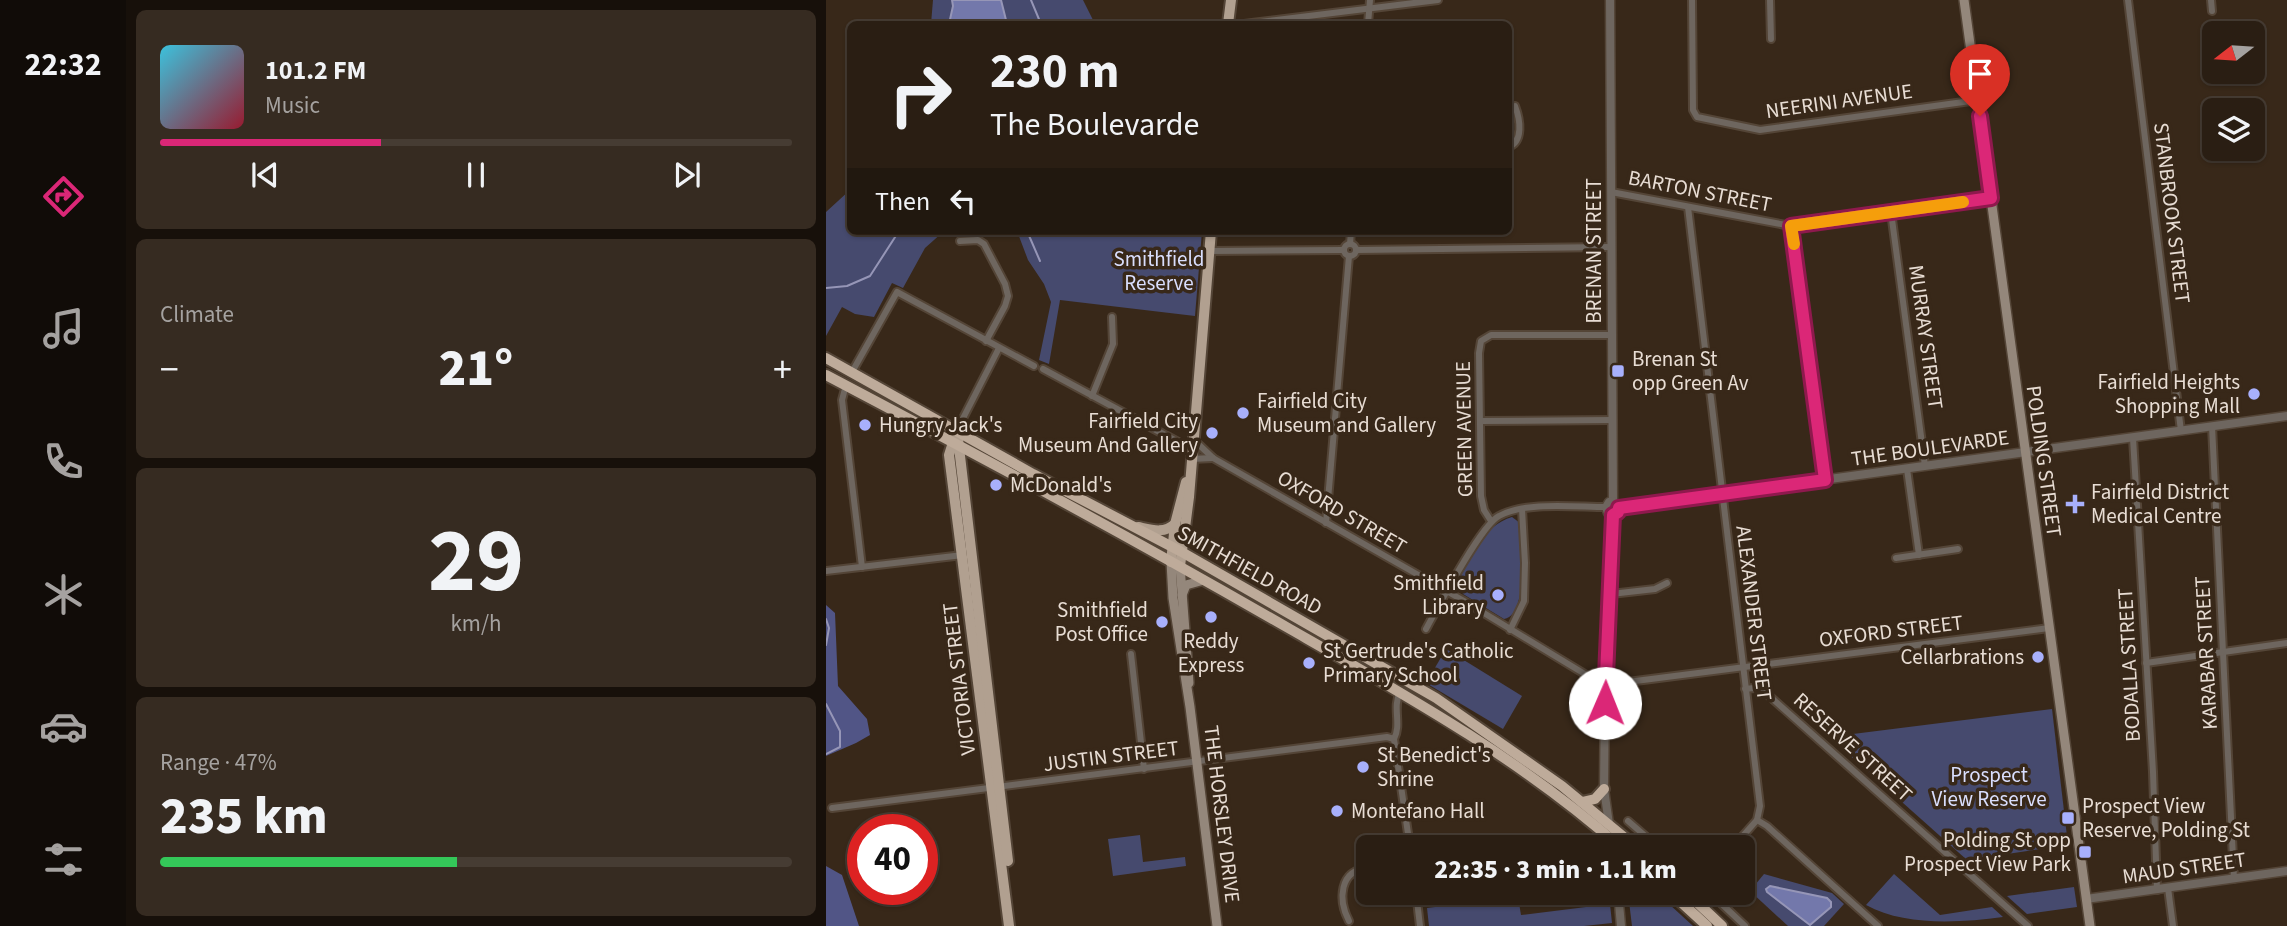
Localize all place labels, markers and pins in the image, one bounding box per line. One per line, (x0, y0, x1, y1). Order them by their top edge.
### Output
pin (1950, 44, 2010, 116)
place label: Brenan St opp Green Av (1632, 344, 1749, 398)
marker: Brenan St opp Green Av (1610, 363, 1626, 379)
place label: Fairfield Heights Shopping Mall (2097, 367, 2240, 421)
place label: Fairfield City Museum and Gallery (1257, 386, 1436, 440)
marker: Fairfield Heights Shopping Mall (2246, 386, 2262, 402)
marker: Fairfield City Museum and Gallery (1235, 405, 1251, 421)
place label: Fairfield City Museum And Gallery (1018, 406, 1198, 460)
place label: Hungry Jack's (879, 410, 1002, 440)
marker: Hungry Jack's (857, 417, 873, 433)
marker: Fairfield City Museum And Gallery (1204, 425, 1220, 441)
place label: McDonald's (1010, 470, 1112, 500)
marker: McDonald's (988, 477, 1004, 493)
place label: Fairfield District Medical Centre (2091, 477, 2229, 531)
marker: Fairfield District Medical Centre (2065, 494, 2085, 514)
place label: Smithfield Library (1393, 568, 1484, 622)
marker: Smithfield Library (1490, 587, 1506, 603)
place label: Smithfield Post Office (1055, 595, 1148, 649)
marker: Reddy Express (1203, 609, 1219, 625)
marker: Smithfield Post Office (1154, 614, 1170, 630)
place label: Reddy Express (1178, 626, 1244, 680)
place label: St Gertrude's Catholic Primary School (1323, 636, 1514, 690)
place label: Cellarbrations (1900, 642, 2024, 672)
marker: Cellarbrations (2030, 649, 2046, 665)
marker: St Gertrude's Catholic Primary School (1301, 655, 1317, 671)
place label: St Benedict's Shrine (1377, 740, 1491, 794)
marker: St Benedict's Shrine (1355, 759, 1371, 775)
place label: Prospect View Reserve, Polding St (2082, 791, 2250, 845)
place label: Montefano Hall (1351, 796, 1485, 826)
marker: Montefano Hall (1329, 803, 1345, 819)
marker: Prospect View Reserve, Polding St (2060, 810, 2076, 826)
place label: Polding St opp Prospect View Park (1904, 825, 2072, 879)
marker: Polding St opp Prospect View Park (2077, 844, 2093, 860)

